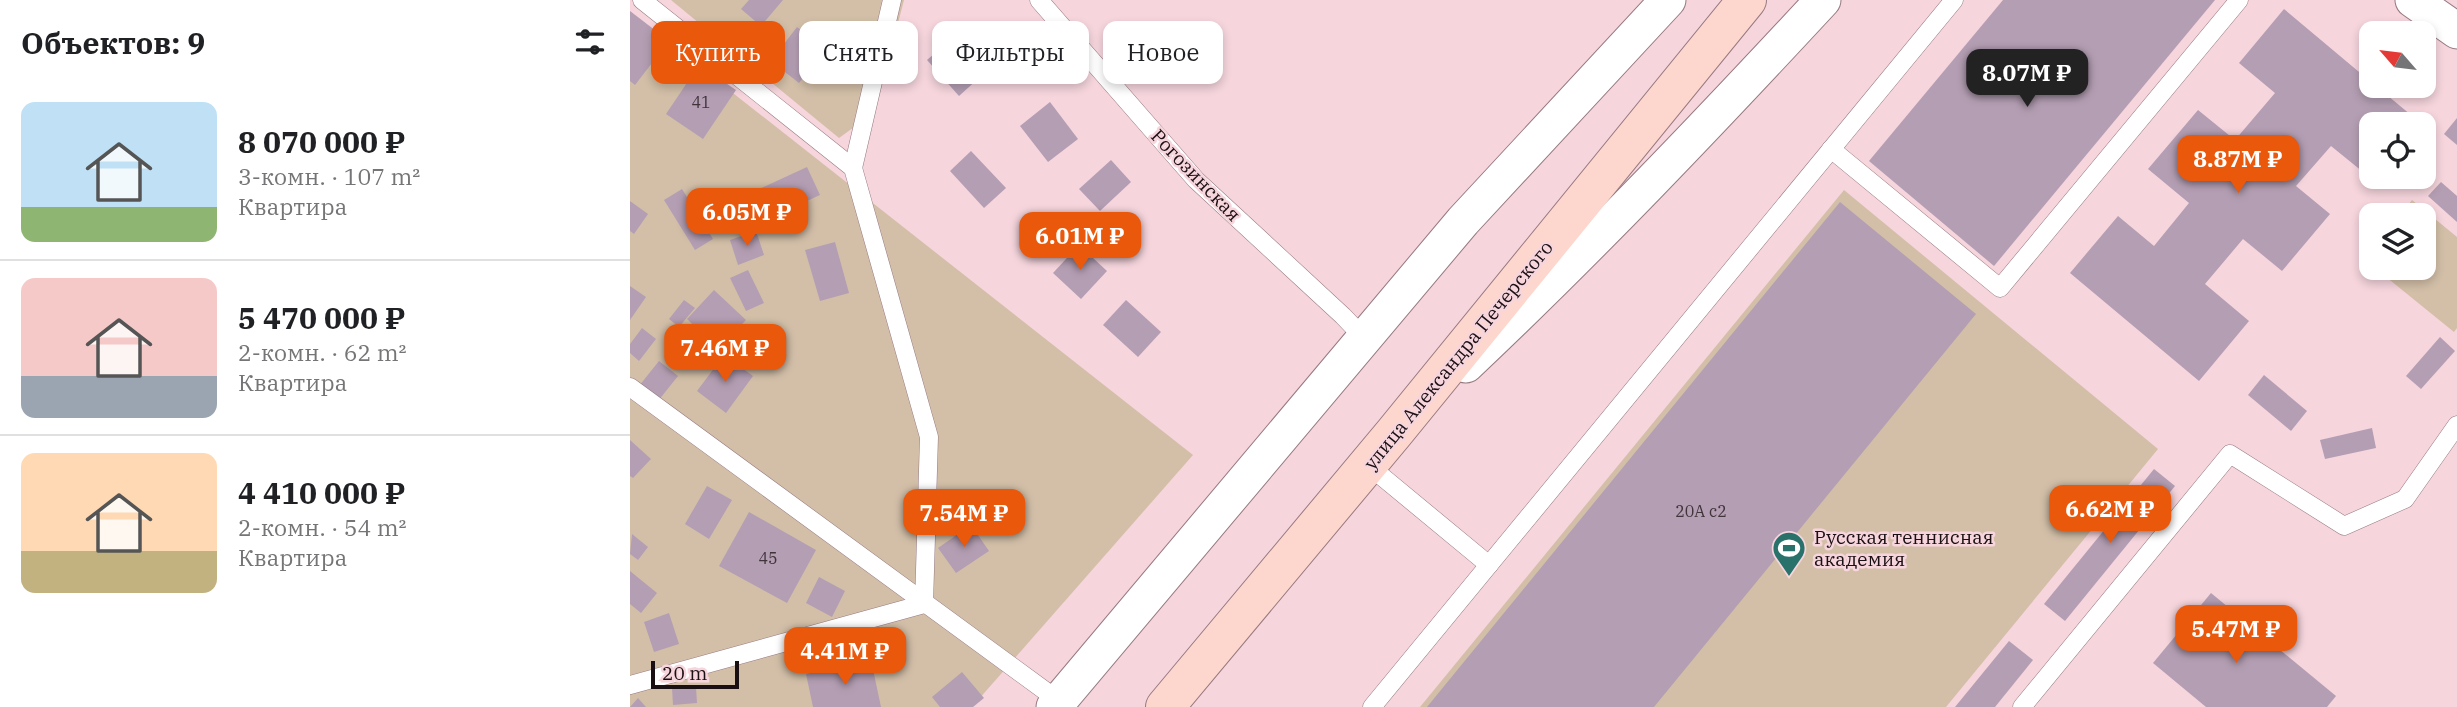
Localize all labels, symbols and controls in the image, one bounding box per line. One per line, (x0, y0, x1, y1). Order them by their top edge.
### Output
chip: Купить (651, 21, 785, 84)
chip: Снять (799, 21, 918, 84)
chip: Фильтры (932, 21, 1089, 84)
chip: Новое (1103, 21, 1223, 84)
north arrow (2359, 21, 2436, 98)
map controls (2359, 21, 2436, 280)
text: Объектов: 9 (21, 23, 205, 62)
icon: filters (571, 23, 609, 61)
pin: 8.07M ₽ (1962, 50, 2092, 109)
text: 8.07M ₽ (1982, 57, 2072, 87)
house number: 41 (691, 92, 711, 112)
button: locate (2359, 112, 2436, 189)
text: 8 070 000 ₽ (238, 122, 405, 161)
street label: Рогозинская (1146, 124, 1246, 226)
icon: home (77, 130, 161, 214)
pin: 8.87M ₽ (2173, 136, 2303, 195)
text: 8.87M ₽ (2193, 143, 2283, 173)
text: 3-комн. · 107 m² (238, 161, 420, 191)
pin: 6.05M ₽ (682, 188, 812, 248)
text: Квартира (238, 191, 347, 221)
text: 6.05M ₽ (702, 196, 792, 226)
button: layers (2359, 203, 2436, 280)
pin: 6.01M ₽ (1015, 212, 1145, 272)
text: 6.01M ₽ (1035, 220, 1125, 250)
street label: улица Александра Печерского (1358, 236, 1558, 474)
text: 5 470 000 ₽ (238, 298, 405, 337)
icon: home (77, 306, 161, 390)
pin: 7.46M ₽ (660, 324, 790, 384)
text: 7.46M ₽ (680, 332, 770, 362)
text: 2-комн. · 62 m² (238, 337, 407, 367)
text: Квартира (238, 367, 347, 397)
text: 4 410 000 ₽ (238, 473, 405, 512)
icon: home (77, 481, 161, 565)
pin: 6.62M ₽ (2045, 486, 2175, 545)
pin: 7.54M ₽ (899, 490, 1029, 549)
text: 6.62M ₽ (2065, 493, 2155, 523)
text: 7.54M ₽ (919, 497, 1009, 527)
house number: 20А с2 (1675, 501, 1727, 521)
text: 2-комн. · 54 m² (238, 512, 407, 542)
place label: Русская теннисная академия (1814, 525, 1994, 571)
sports icon: Русская теннисная академия (1770, 529, 1808, 578)
text: Квартира (238, 542, 347, 572)
house number: 45 (758, 548, 778, 568)
pin: 5.47M ₽ (2171, 606, 2301, 665)
text: 5.47M ₽ (2191, 613, 2281, 643)
pin: 4.41M ₽ (780, 628, 910, 687)
text: 4.41M ₽ (800, 635, 890, 665)
scale bar (651, 658, 738, 690)
text: 20 m (662, 661, 707, 685)

